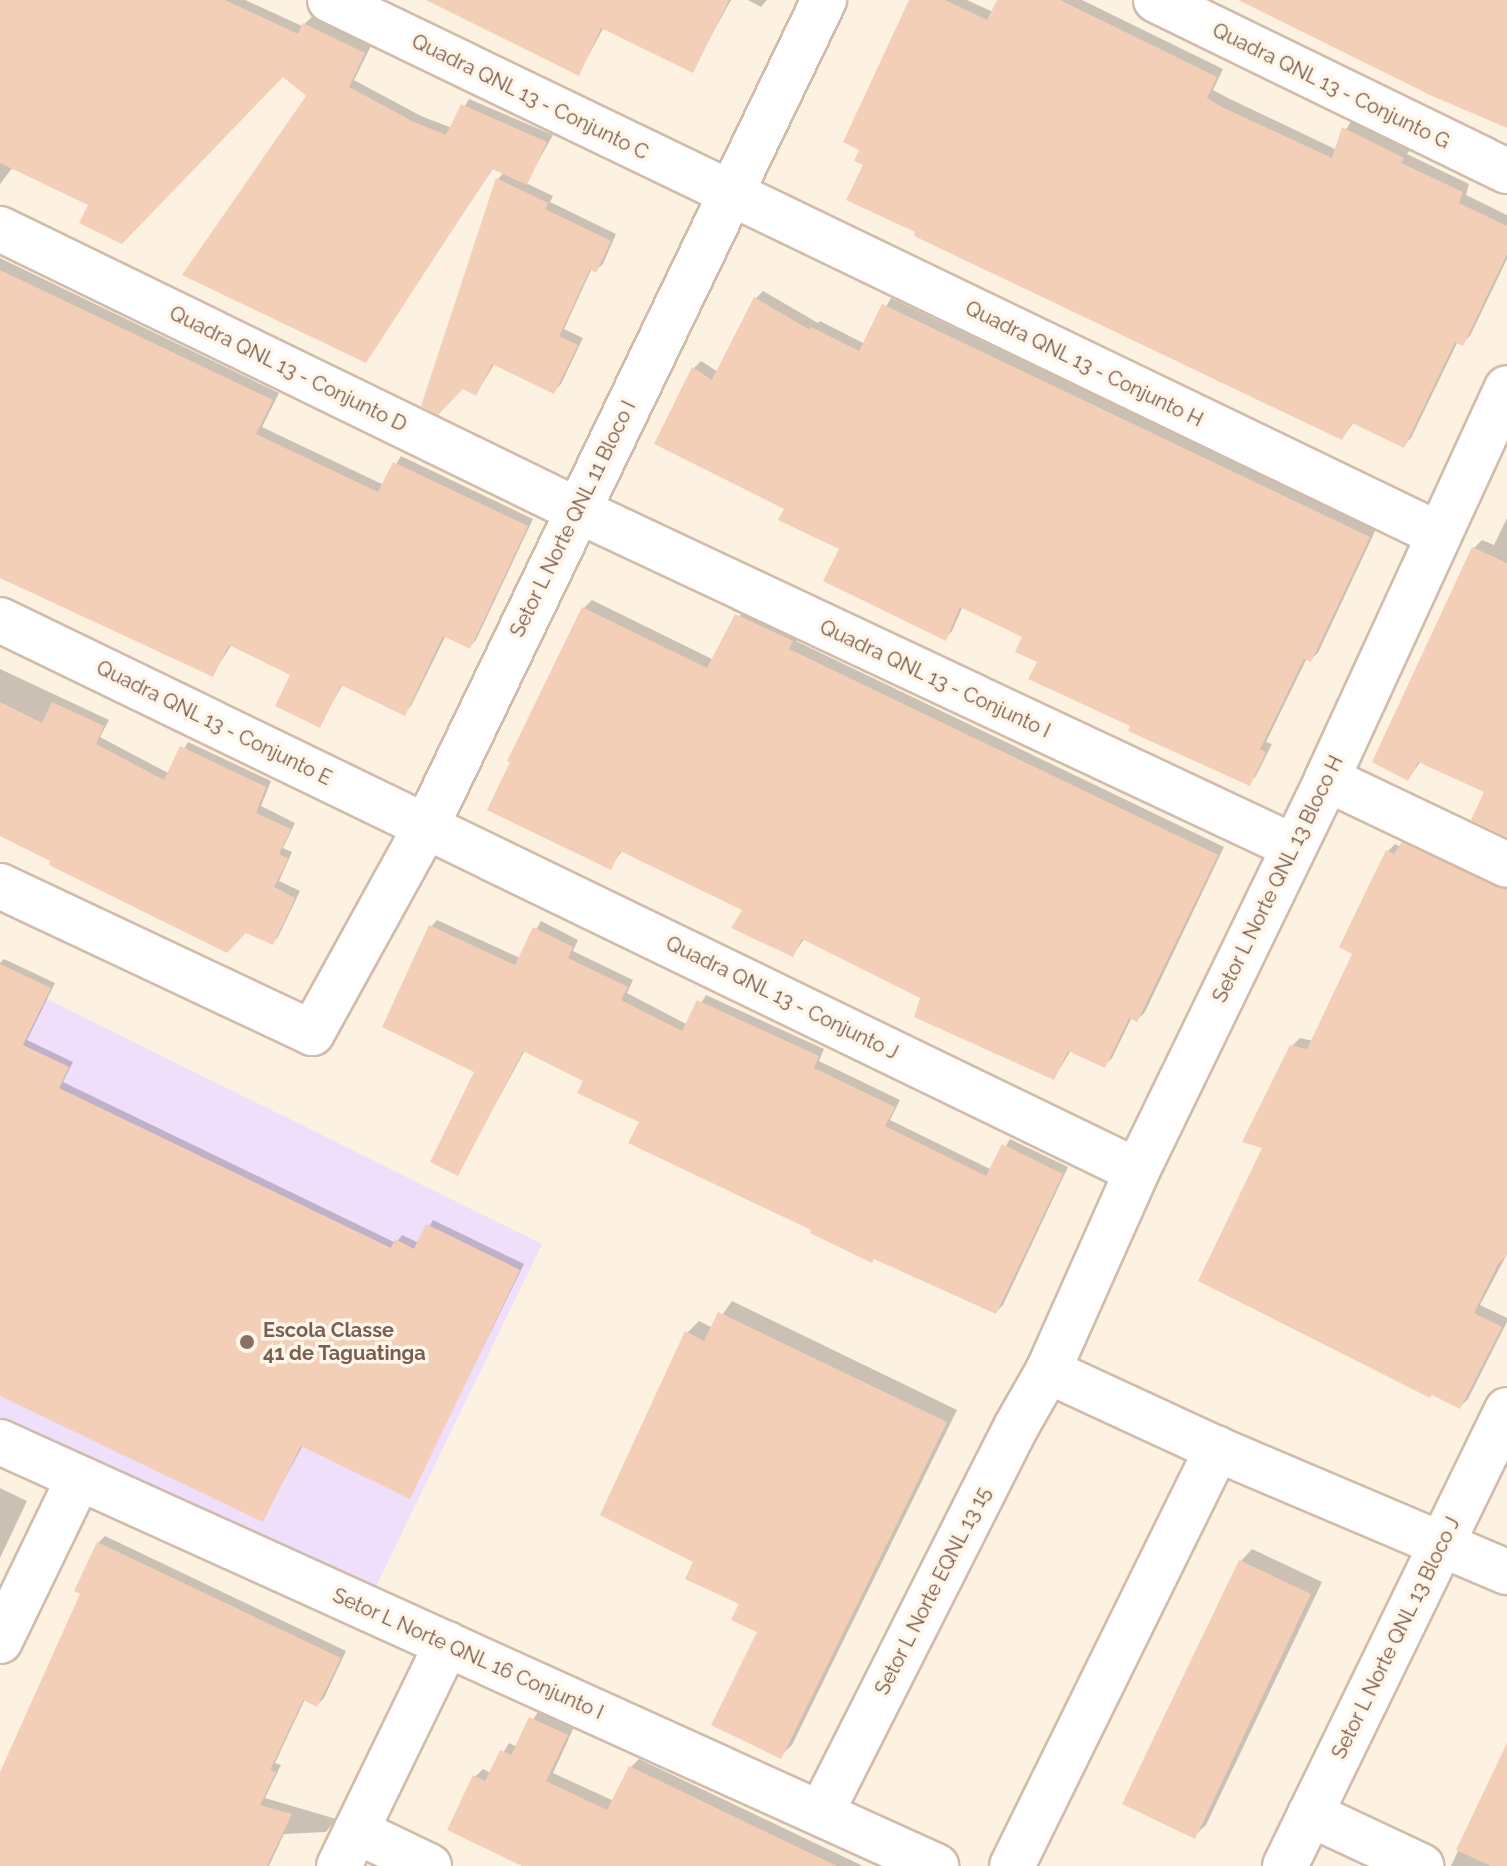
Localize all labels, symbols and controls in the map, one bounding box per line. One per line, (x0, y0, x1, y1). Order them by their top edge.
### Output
street label: Quadra QNL 13 - Conjunto G (1208, 18, 1454, 154)
street label: Quadra QNL 13 - Conjunto C (408, 29, 652, 165)
street label: Quadra QNL 13 - Conjunto H (961, 296, 1207, 432)
street label: Quadra QNL 13 - Conjunto D (165, 301, 411, 437)
street label: Setor L Norte QNL 11 Bloco I (505, 396, 641, 642)
street label: Quadra QNL 13 - Conjunto I (816, 615, 1054, 743)
street label: Quadra QNL 13 - Conjunto E (92, 655, 336, 791)
street label: Setor L Norte QNL 13 Bloco H (1207, 751, 1349, 1007)
street label: Quadra QNL 13 - Conjunto J (661, 931, 903, 1065)
place label: Escola Classe 41 de Taguatinga (263, 1318, 426, 1365)
marker: Escola Classe 41 de Taguatinga (238, 1333, 256, 1351)
street label: Setor L Norte EQNL 13 15 (870, 1482, 996, 1700)
street label: Setor L Norte QNL 13 Bloco J (1326, 1512, 1466, 1764)
street label: Setor L Norte QNL 16 Conjunto I (328, 1583, 608, 1725)

